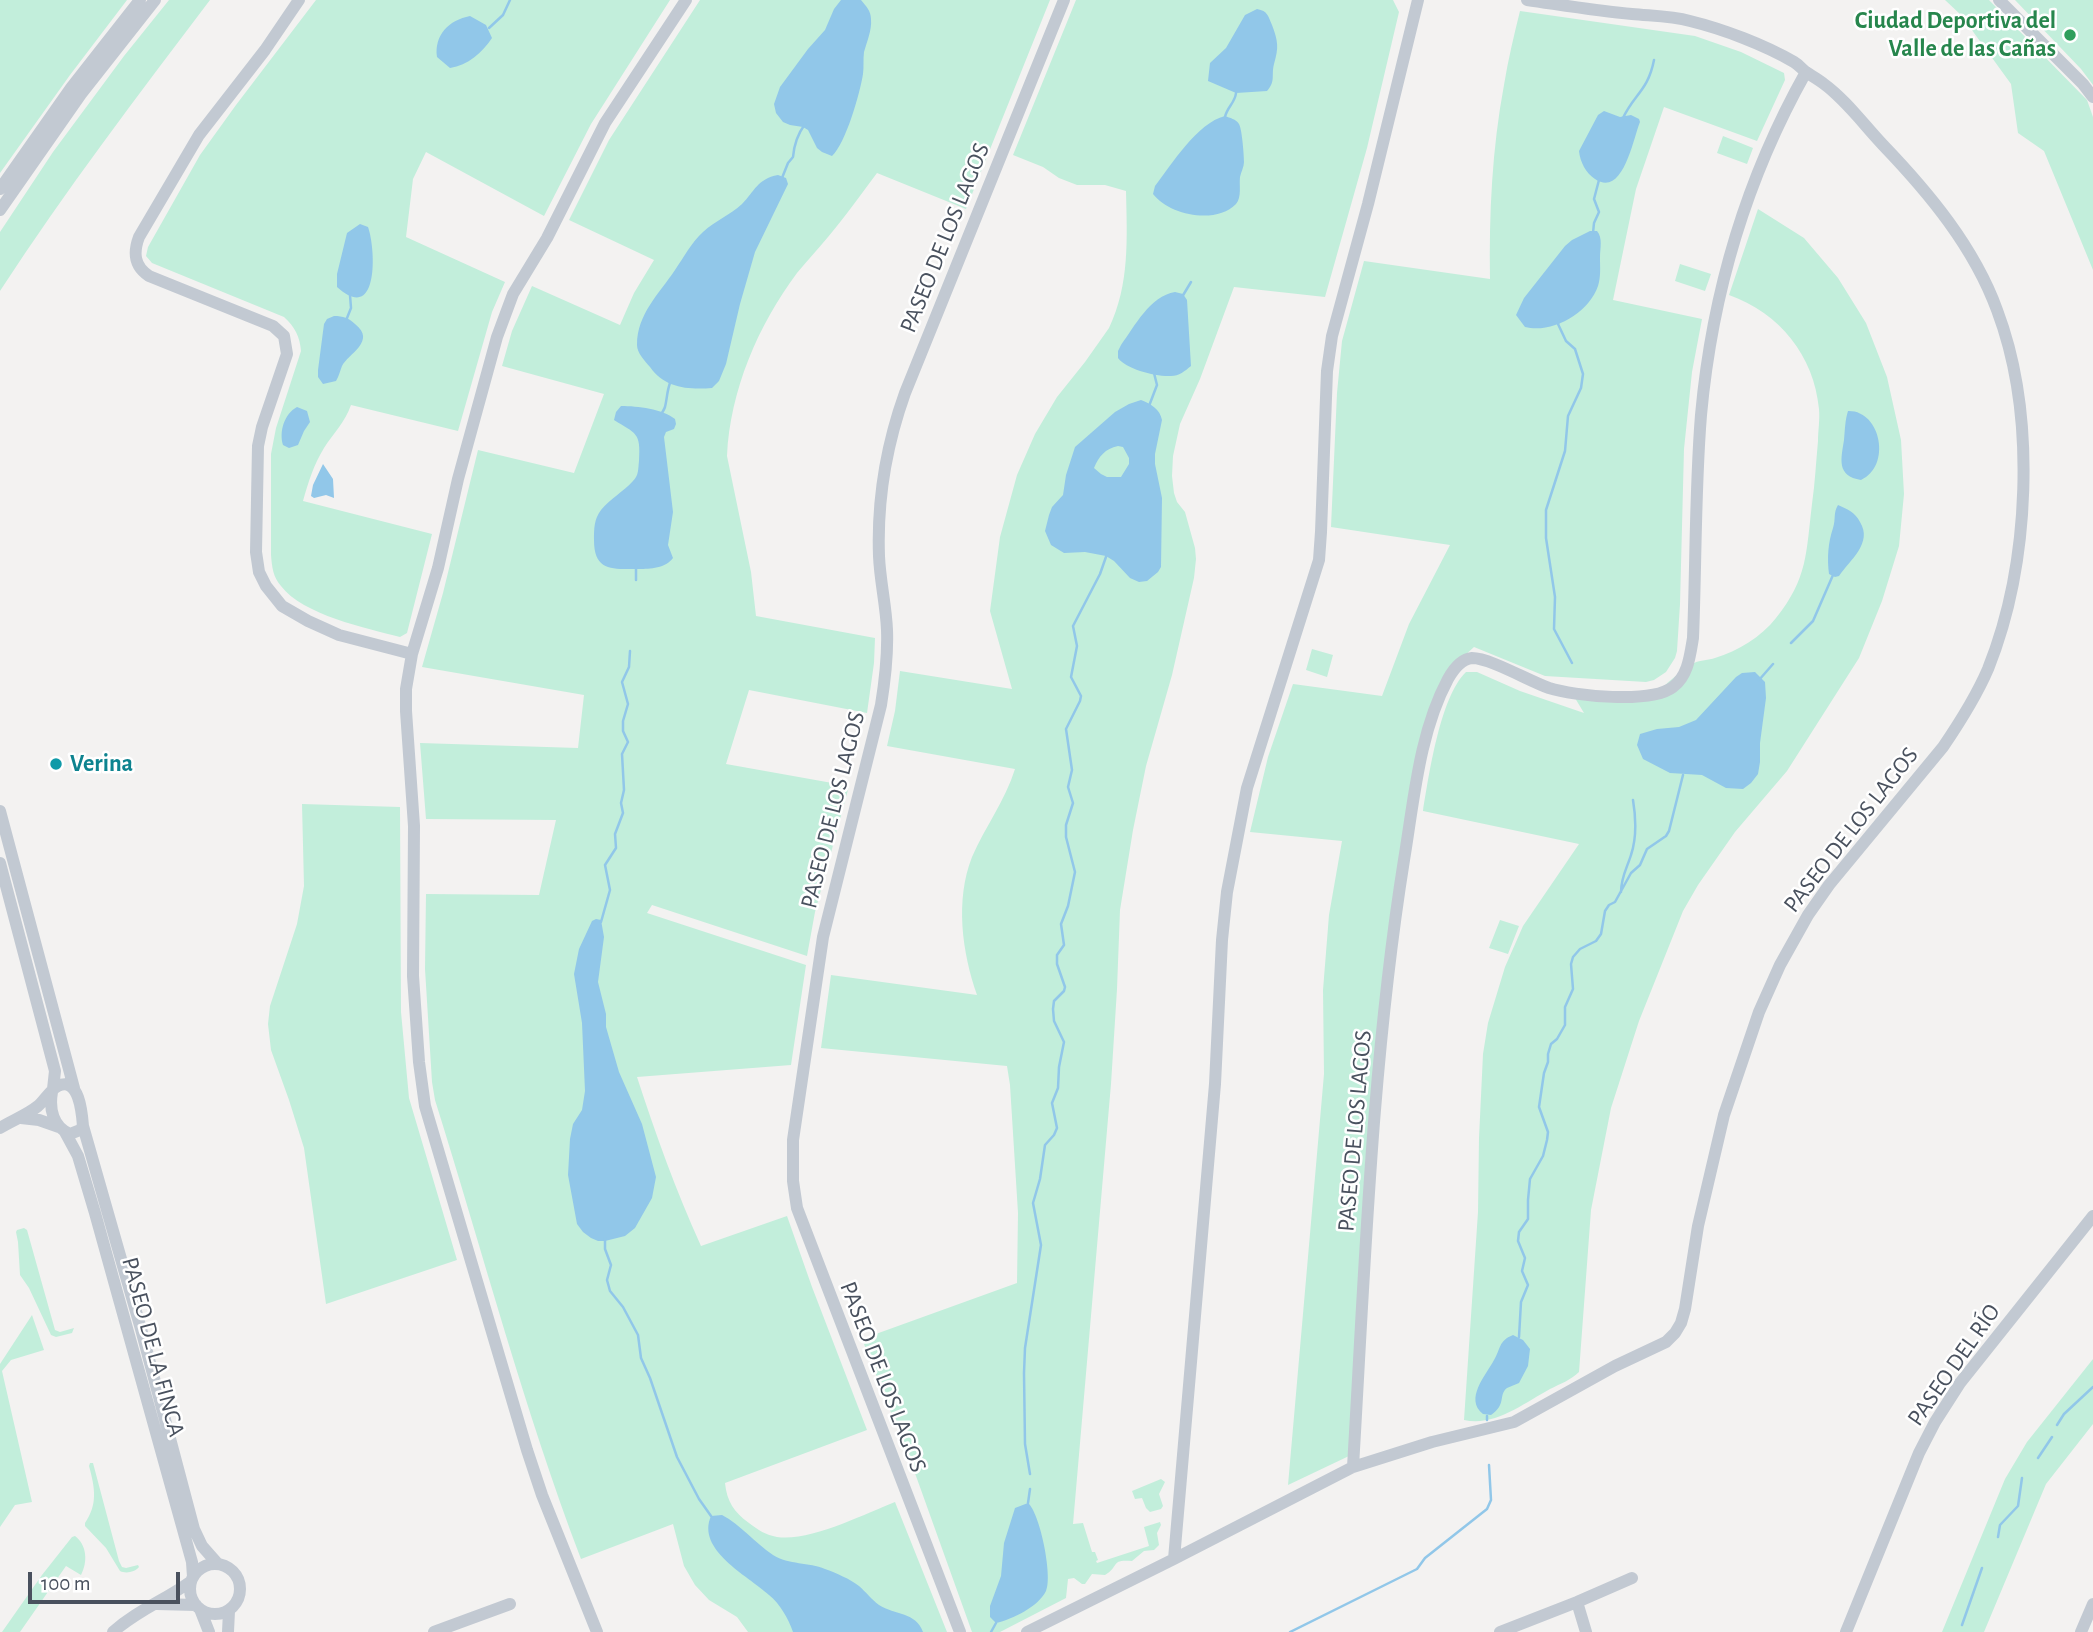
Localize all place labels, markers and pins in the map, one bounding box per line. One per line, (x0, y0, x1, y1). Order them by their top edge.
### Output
place label: Ciudad Deportiva del Valle de las Cañas (1855, 7, 2056, 63)
marker: Ciudad Deportiva del Valle de las Cañas (2062, 27, 2078, 43)
place label: Verina (70, 750, 133, 778)
marker: Verina (48, 756, 64, 772)

